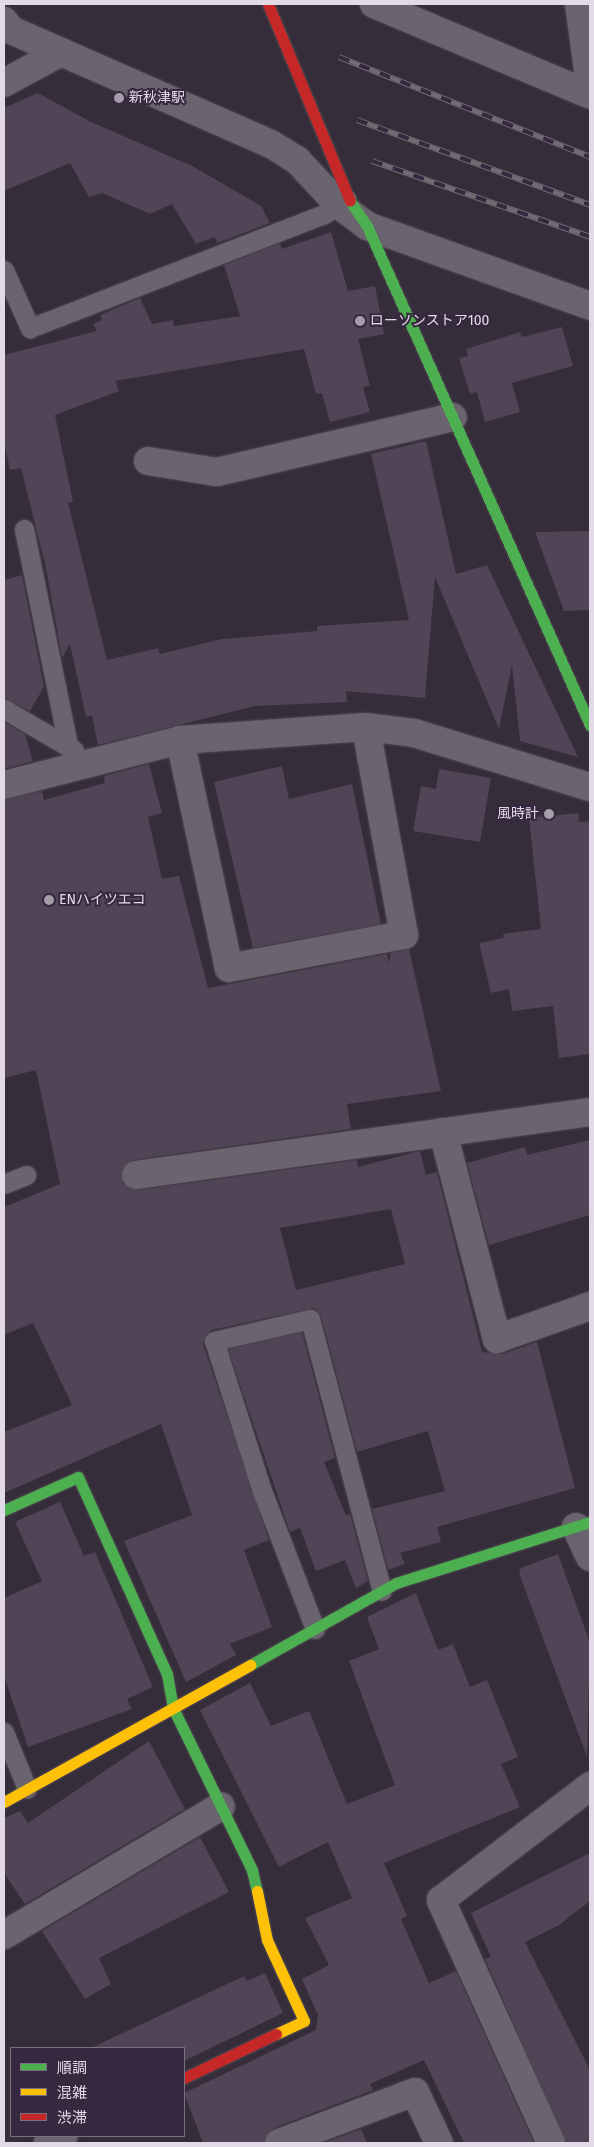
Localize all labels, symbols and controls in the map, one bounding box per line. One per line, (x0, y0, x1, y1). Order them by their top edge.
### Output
place label: 新秋津駅 (129, 90, 185, 106)
marker: 新秋津駅 (113, 92, 125, 104)
place label: ローソンストア100 (370, 313, 490, 329)
marker: ローソンストア100 (354, 315, 366, 327)
place label: 風時計 (497, 806, 539, 822)
marker: 風時計 (543, 808, 555, 820)
place label: ENハイツエコ (59, 892, 146, 908)
marker: ENハイツエコ (43, 894, 55, 906)
legend (10, 2047, 185, 2137)
text: 順調 (57, 2059, 87, 2077)
text: 混雑 (57, 2084, 87, 2102)
text: 渋滞 (57, 2109, 87, 2127)

